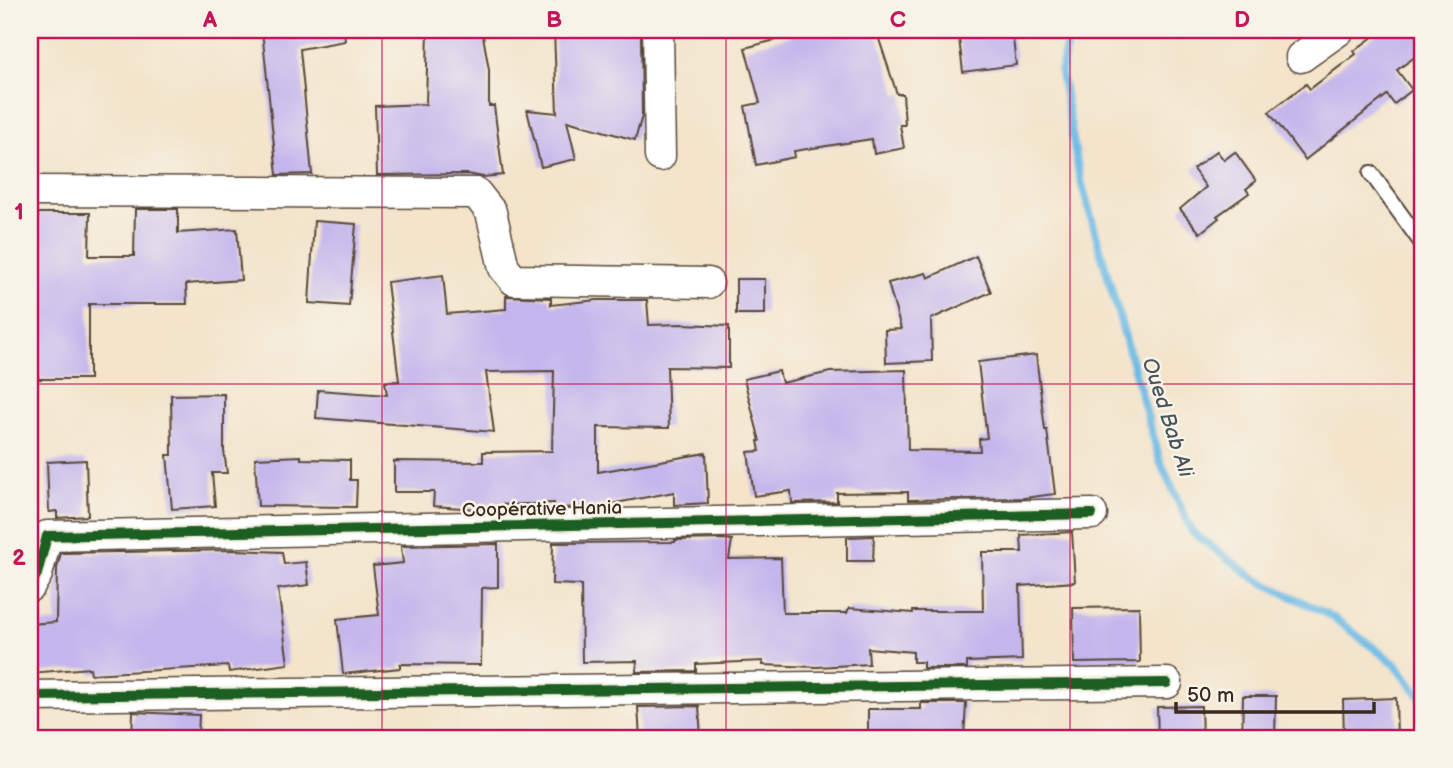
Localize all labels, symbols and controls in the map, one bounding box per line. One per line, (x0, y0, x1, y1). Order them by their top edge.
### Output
text: A (202, 6, 218, 34)
text: B (546, 6, 562, 34)
text: C (890, 6, 906, 34)
text: D (1234, 6, 1250, 34)
text: 1 (14, 198, 24, 226)
water label: Oued Bab Ali (1136, 354, 1199, 481)
street label: Coopérative Hania (462, 497, 622, 522)
text: 2 (12, 544, 26, 572)
scale bar (1176, 670, 1374, 714)
text: 50 m (1187, 683, 1234, 708)

